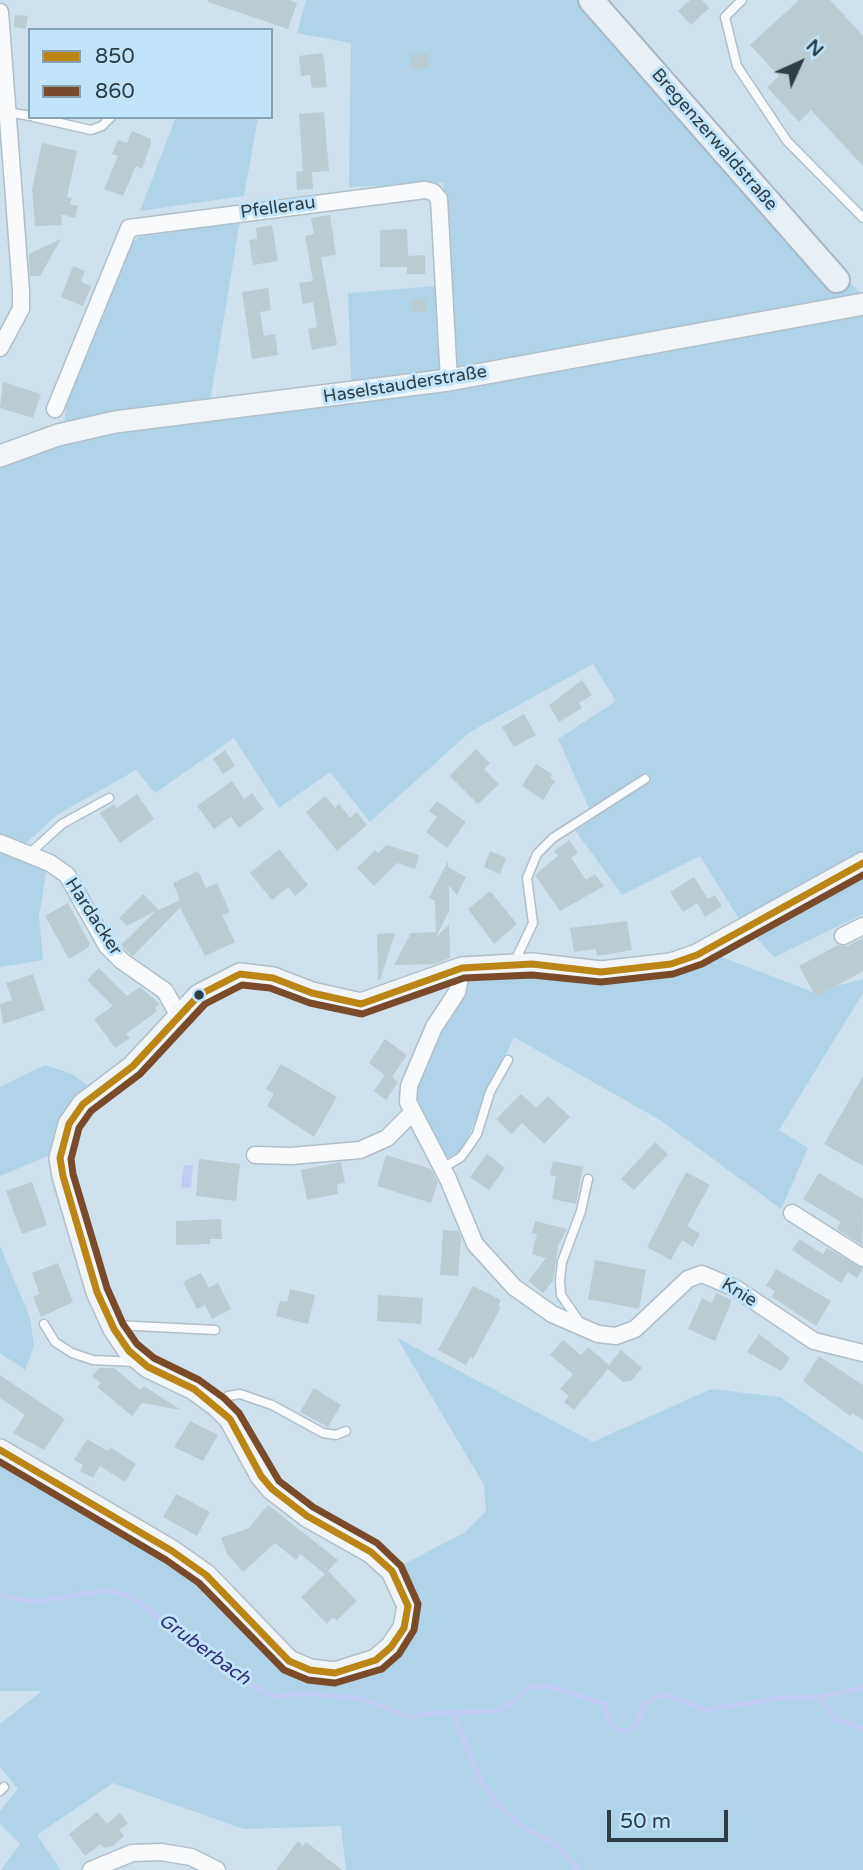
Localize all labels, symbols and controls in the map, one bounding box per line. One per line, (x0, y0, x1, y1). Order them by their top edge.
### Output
legend (28, 28, 273, 119)
north arrow (765, 28, 835, 98)
text: N (802, 35, 828, 61)
text: 850 (95, 44, 135, 69)
street label: Bregenzerwaldstraße (646, 64, 782, 216)
text: 860 (95, 79, 135, 104)
street label: Pfellerau (239, 192, 317, 224)
street label: Haselstauderstraße (322, 361, 488, 409)
street label: Hardacker (60, 874, 126, 960)
unlabelled marker (192, 988, 206, 1002)
street label: Knie (717, 1274, 761, 1312)
water label: Gruberbach (154, 1609, 254, 1691)
scale bar (611, 1797, 732, 1841)
text: 50 m (620, 1809, 671, 1834)

